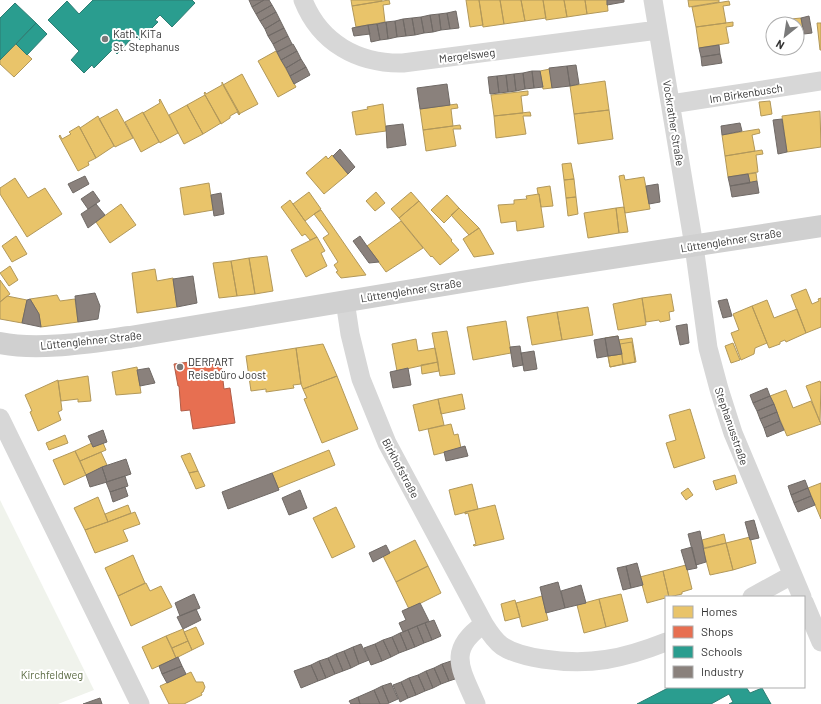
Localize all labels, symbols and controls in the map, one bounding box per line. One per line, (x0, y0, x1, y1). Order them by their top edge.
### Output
north arrow (765, 16, 805, 56)
place label: Kath. KiTa St. Stephanus (113, 27, 180, 53)
marker: Kath. KiTa St. Stephanus (100, 34, 110, 44)
text: N (773, 38, 786, 53)
street label: Mergelsweg (438, 45, 496, 65)
street label: Vockrather Straße (661, 79, 687, 167)
street label: Im Birkenbusch (709, 81, 784, 105)
street label: Lüttenglehner Straße (680, 226, 782, 254)
street label: Lüttenglehner Straße (360, 276, 462, 304)
street label: Lüttenglehner Straße (40, 328, 143, 352)
place label: DERPART Reisebüro Joost (188, 355, 266, 381)
marker: DERPART Reisebüro Joost (175, 362, 185, 372)
street label: Stephanusstraße (713, 385, 751, 467)
street label: Birkhofstraße (380, 436, 422, 500)
legend (665, 596, 805, 688)
text: Homes (701, 604, 738, 618)
text: Shops (701, 624, 734, 638)
text: Schools (701, 644, 742, 658)
text: Industry (701, 664, 744, 678)
park label: Kirchfeldweg (21, 668, 83, 681)

